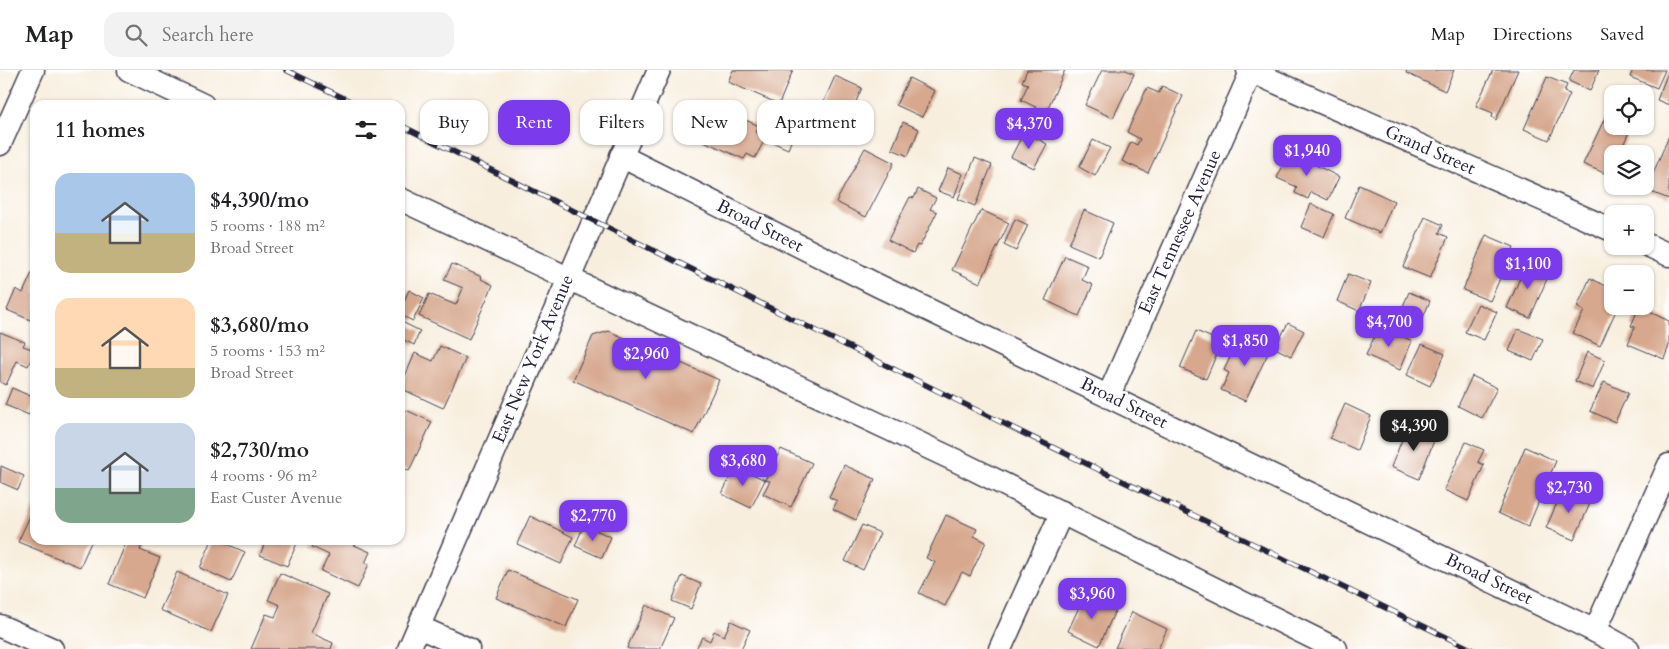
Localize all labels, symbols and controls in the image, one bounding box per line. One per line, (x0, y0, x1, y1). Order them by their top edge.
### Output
search box (104, 12, 454, 57)
text: Map (25, 18, 74, 51)
icon: search (122, 21, 150, 49)
text: Search here (162, 22, 254, 48)
text: Map (1431, 22, 1465, 47)
text: Directions (1493, 22, 1572, 47)
text: Saved (1600, 22, 1644, 47)
map controls (1604, 85, 1654, 315)
button: locate (1604, 85, 1654, 135)
chip: Buy (420, 100, 488, 145)
chip: Rent (498, 100, 570, 145)
chip: Filters (580, 100, 663, 145)
chip: New (673, 100, 747, 145)
chip: Apartment (757, 100, 874, 145)
pin: $4,370 (988, 108, 1070, 150)
text: $4,370 (1006, 113, 1052, 135)
text: 11 homes (55, 116, 145, 145)
icon: filters (352, 116, 380, 144)
street label: Grand Street (1381, 119, 1479, 181)
pin: $1,940 (1266, 134, 1348, 177)
text: $1,940 (1284, 140, 1330, 162)
button: layers (1604, 145, 1654, 195)
street label: East Tennessee Avenue (1133, 146, 1227, 318)
text: $4,390/mo (210, 186, 309, 215)
icon: home (95, 193, 155, 253)
street label: Broad Street (712, 194, 808, 259)
button: + (1604, 205, 1654, 255)
text: 5 rooms · 188 m² (210, 215, 325, 237)
text: Broad Street (210, 237, 294, 259)
pin: $1,100 (1487, 248, 1569, 290)
text: $1,100 (1505, 253, 1551, 275)
button: − (1604, 265, 1654, 315)
street label: East New York Avenue (486, 271, 580, 447)
pin: $4,700 (1348, 306, 1430, 348)
text: $3,680/mo (210, 311, 309, 340)
text: $4,700 (1366, 311, 1412, 333)
icon: home (95, 318, 155, 378)
pin: $1,850 (1204, 324, 1286, 367)
text: $1,850 (1222, 330, 1268, 352)
pin: $2,960 (605, 338, 687, 380)
text: 5 rooms · 153 m² (210, 340, 325, 362)
text: $2,960 (623, 343, 669, 365)
text: Broad Street (210, 362, 294, 384)
street label: Broad Street (1076, 371, 1172, 435)
pin: $4,390 (1373, 410, 1455, 452)
text: $4,390 (1391, 415, 1437, 437)
text: $2,730/mo (210, 436, 309, 465)
icon: home (95, 443, 155, 503)
pin: $3,680 (702, 444, 784, 487)
text: $3,680 (720, 450, 766, 472)
text: 4 rooms · 96 m² (210, 465, 317, 487)
pin: $2,730 (1528, 472, 1610, 514)
text: $2,730 (1546, 477, 1592, 499)
text: East Custer Avenue (210, 487, 342, 509)
pin: $2,770 (552, 500, 634, 542)
text: $2,770 (570, 505, 616, 527)
street label: Broad Street (1441, 547, 1537, 611)
pin: $3,960 (1051, 578, 1133, 620)
text: $3,960 (1069, 583, 1115, 605)

